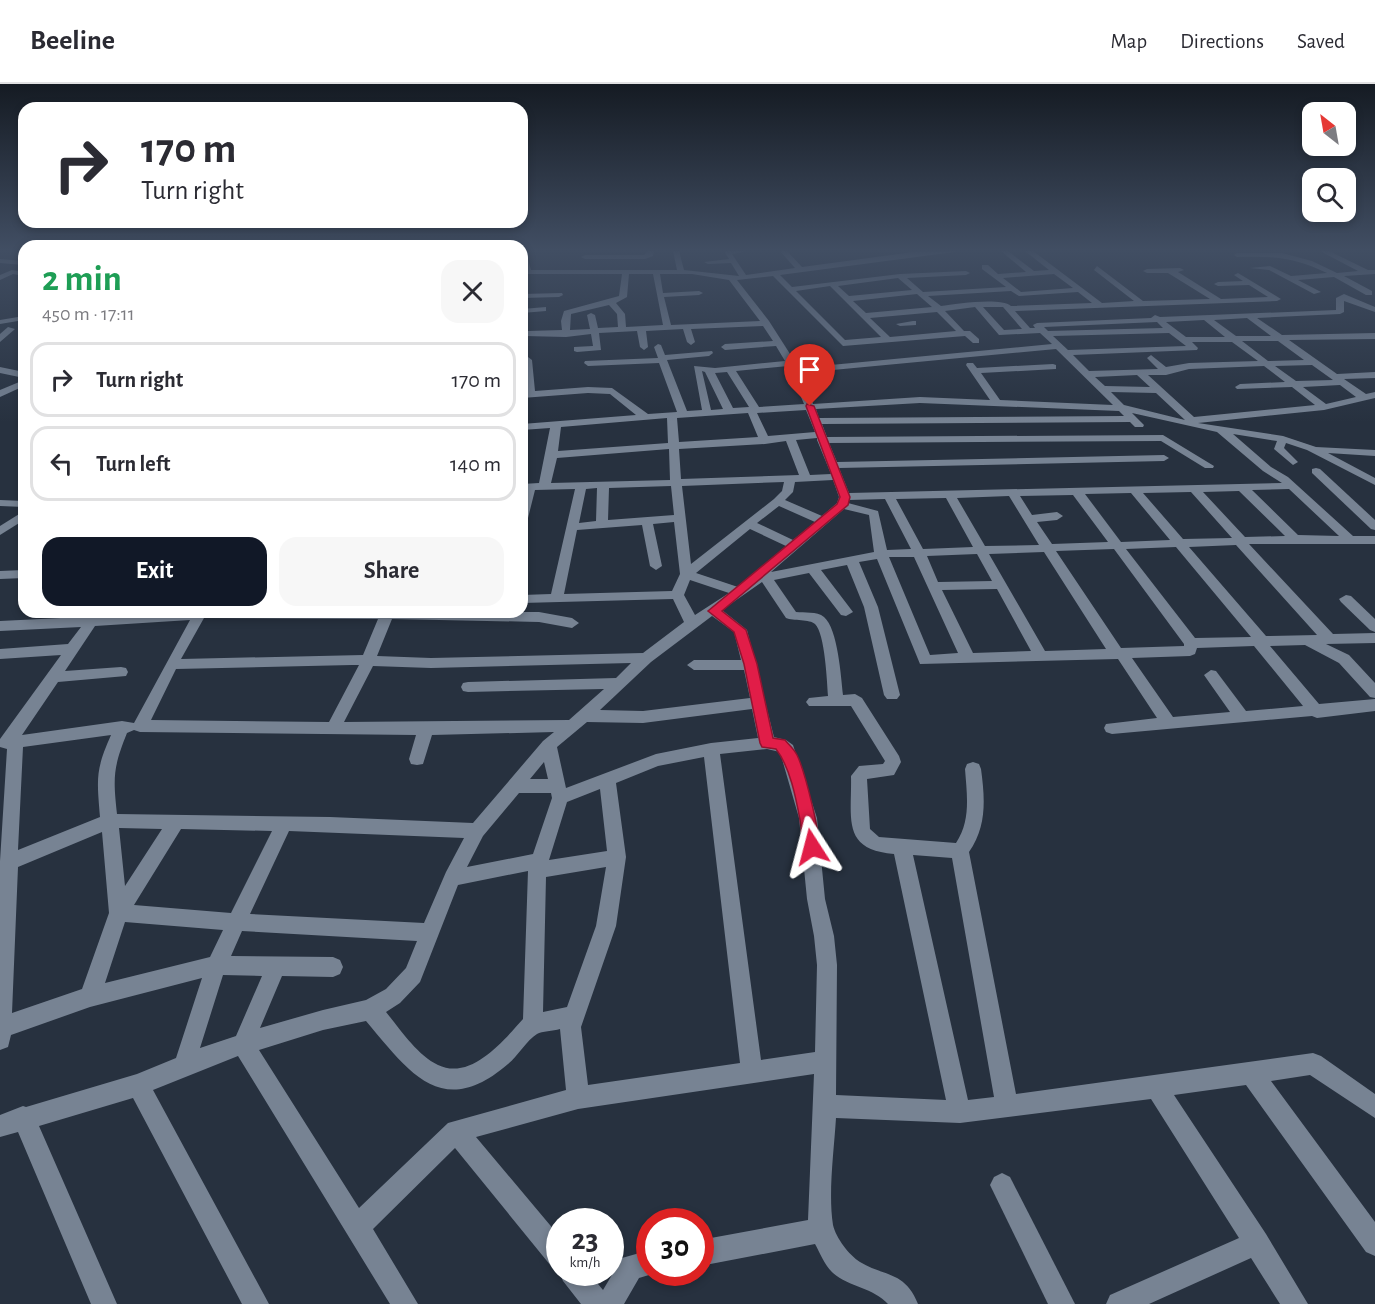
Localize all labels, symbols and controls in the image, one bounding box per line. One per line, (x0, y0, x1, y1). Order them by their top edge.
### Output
text: Beeline (30, 27, 115, 55)
text: Map (1111, 31, 1147, 52)
text: Directions (1180, 31, 1264, 52)
text: Saved (1297, 31, 1345, 52)
north arrow (1302, 102, 1356, 156)
map controls (1302, 102, 1356, 222)
icon: right (42, 126, 120, 204)
text: 170 m (141, 128, 236, 170)
button: search (1302, 168, 1356, 222)
text: Turn right (141, 177, 244, 204)
button: close (441, 260, 504, 323)
text: 2 min (42, 261, 122, 297)
text: 450 m · 17:11 (42, 304, 135, 324)
pin (784, 344, 835, 406)
icon: arrive (793, 353, 826, 386)
icon: right (45, 363, 78, 396)
text: Turn right (96, 369, 183, 391)
text: 170 m (451, 369, 501, 391)
icon: left (45, 447, 78, 480)
text: Turn left (96, 453, 170, 475)
text: 140 m (450, 453, 501, 475)
button: Exit (42, 537, 267, 606)
button: Share (279, 537, 504, 606)
position arrow (780, 815, 844, 879)
speed limit sign: 30 (636, 1208, 714, 1286)
text: 23 (571, 1225, 599, 1255)
text: km/h (570, 1255, 600, 1270)

